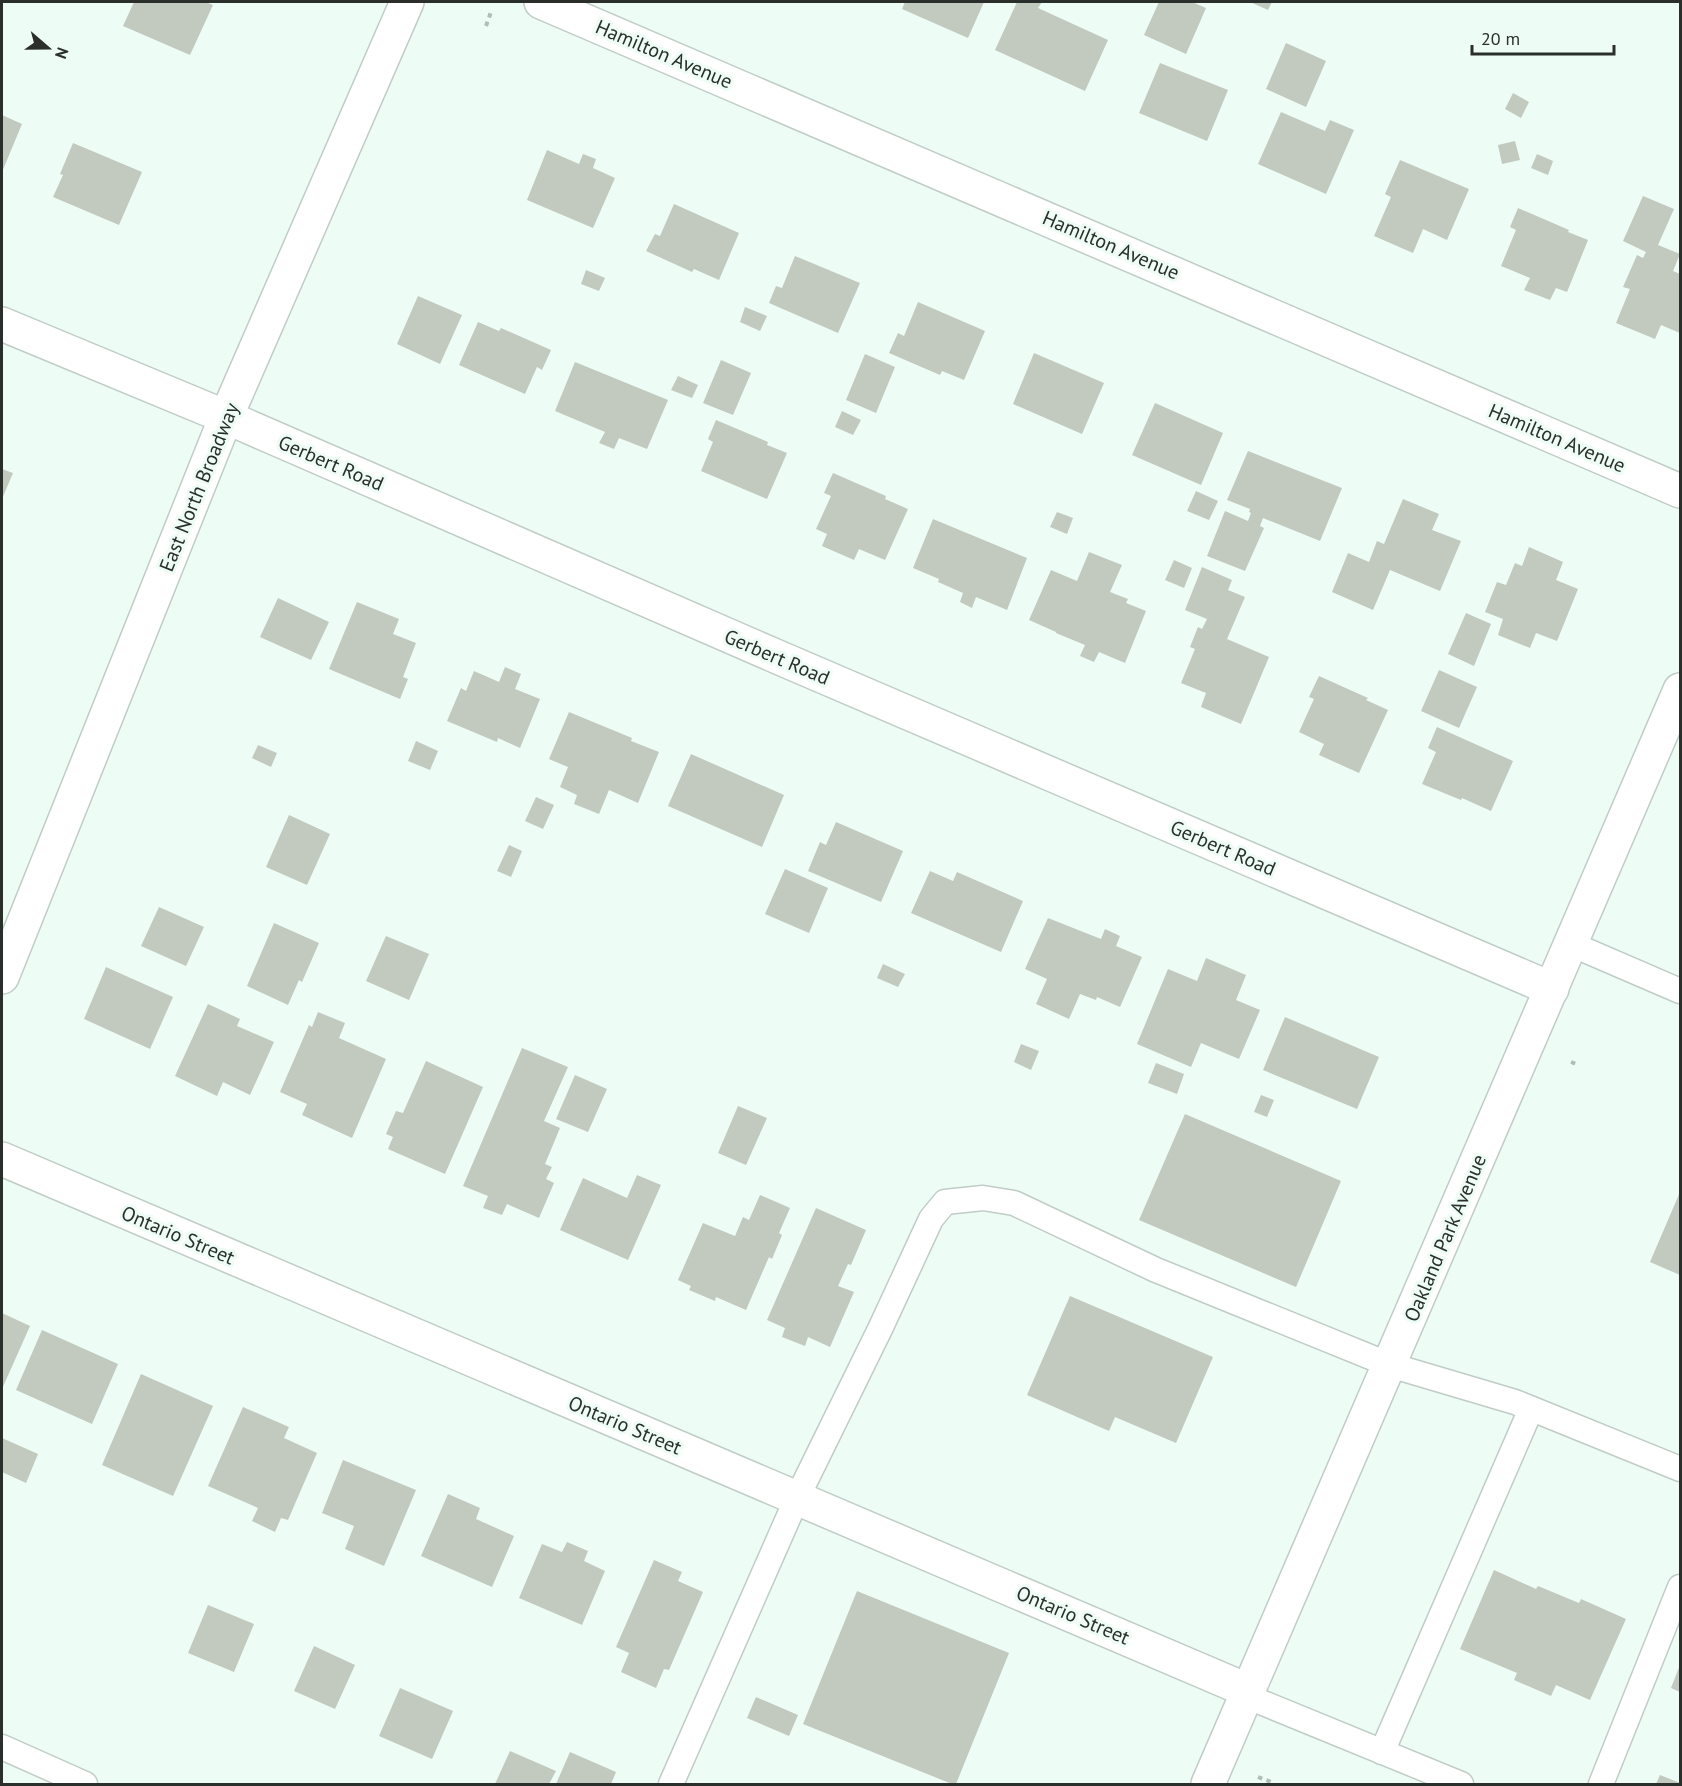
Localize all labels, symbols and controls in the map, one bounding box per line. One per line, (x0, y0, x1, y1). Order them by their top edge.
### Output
street label: Hamilton Avenue (592, 13, 736, 95)
north arrow (18, 18, 78, 78)
scale bar (1472, 18, 1614, 56)
text: 20 m (1481, 27, 1520, 50)
text: N (51, 45, 73, 61)
street label: Hamilton Avenue (1039, 204, 1183, 286)
street label: Hamilton Avenue (1485, 397, 1629, 479)
street label: East North Broadway (153, 398, 245, 575)
street label: Gerbert Road (274, 429, 388, 497)
street label: Gerbert Road (720, 623, 834, 691)
street label: Gerbert Road (1166, 814, 1280, 882)
street label: Oakland Park Avenue (1398, 1150, 1492, 1326)
street label: Ontario Street (117, 1199, 239, 1271)
street label: Ontario Street (564, 1389, 686, 1461)
street label: Ontario Street (1012, 1579, 1134, 1651)

